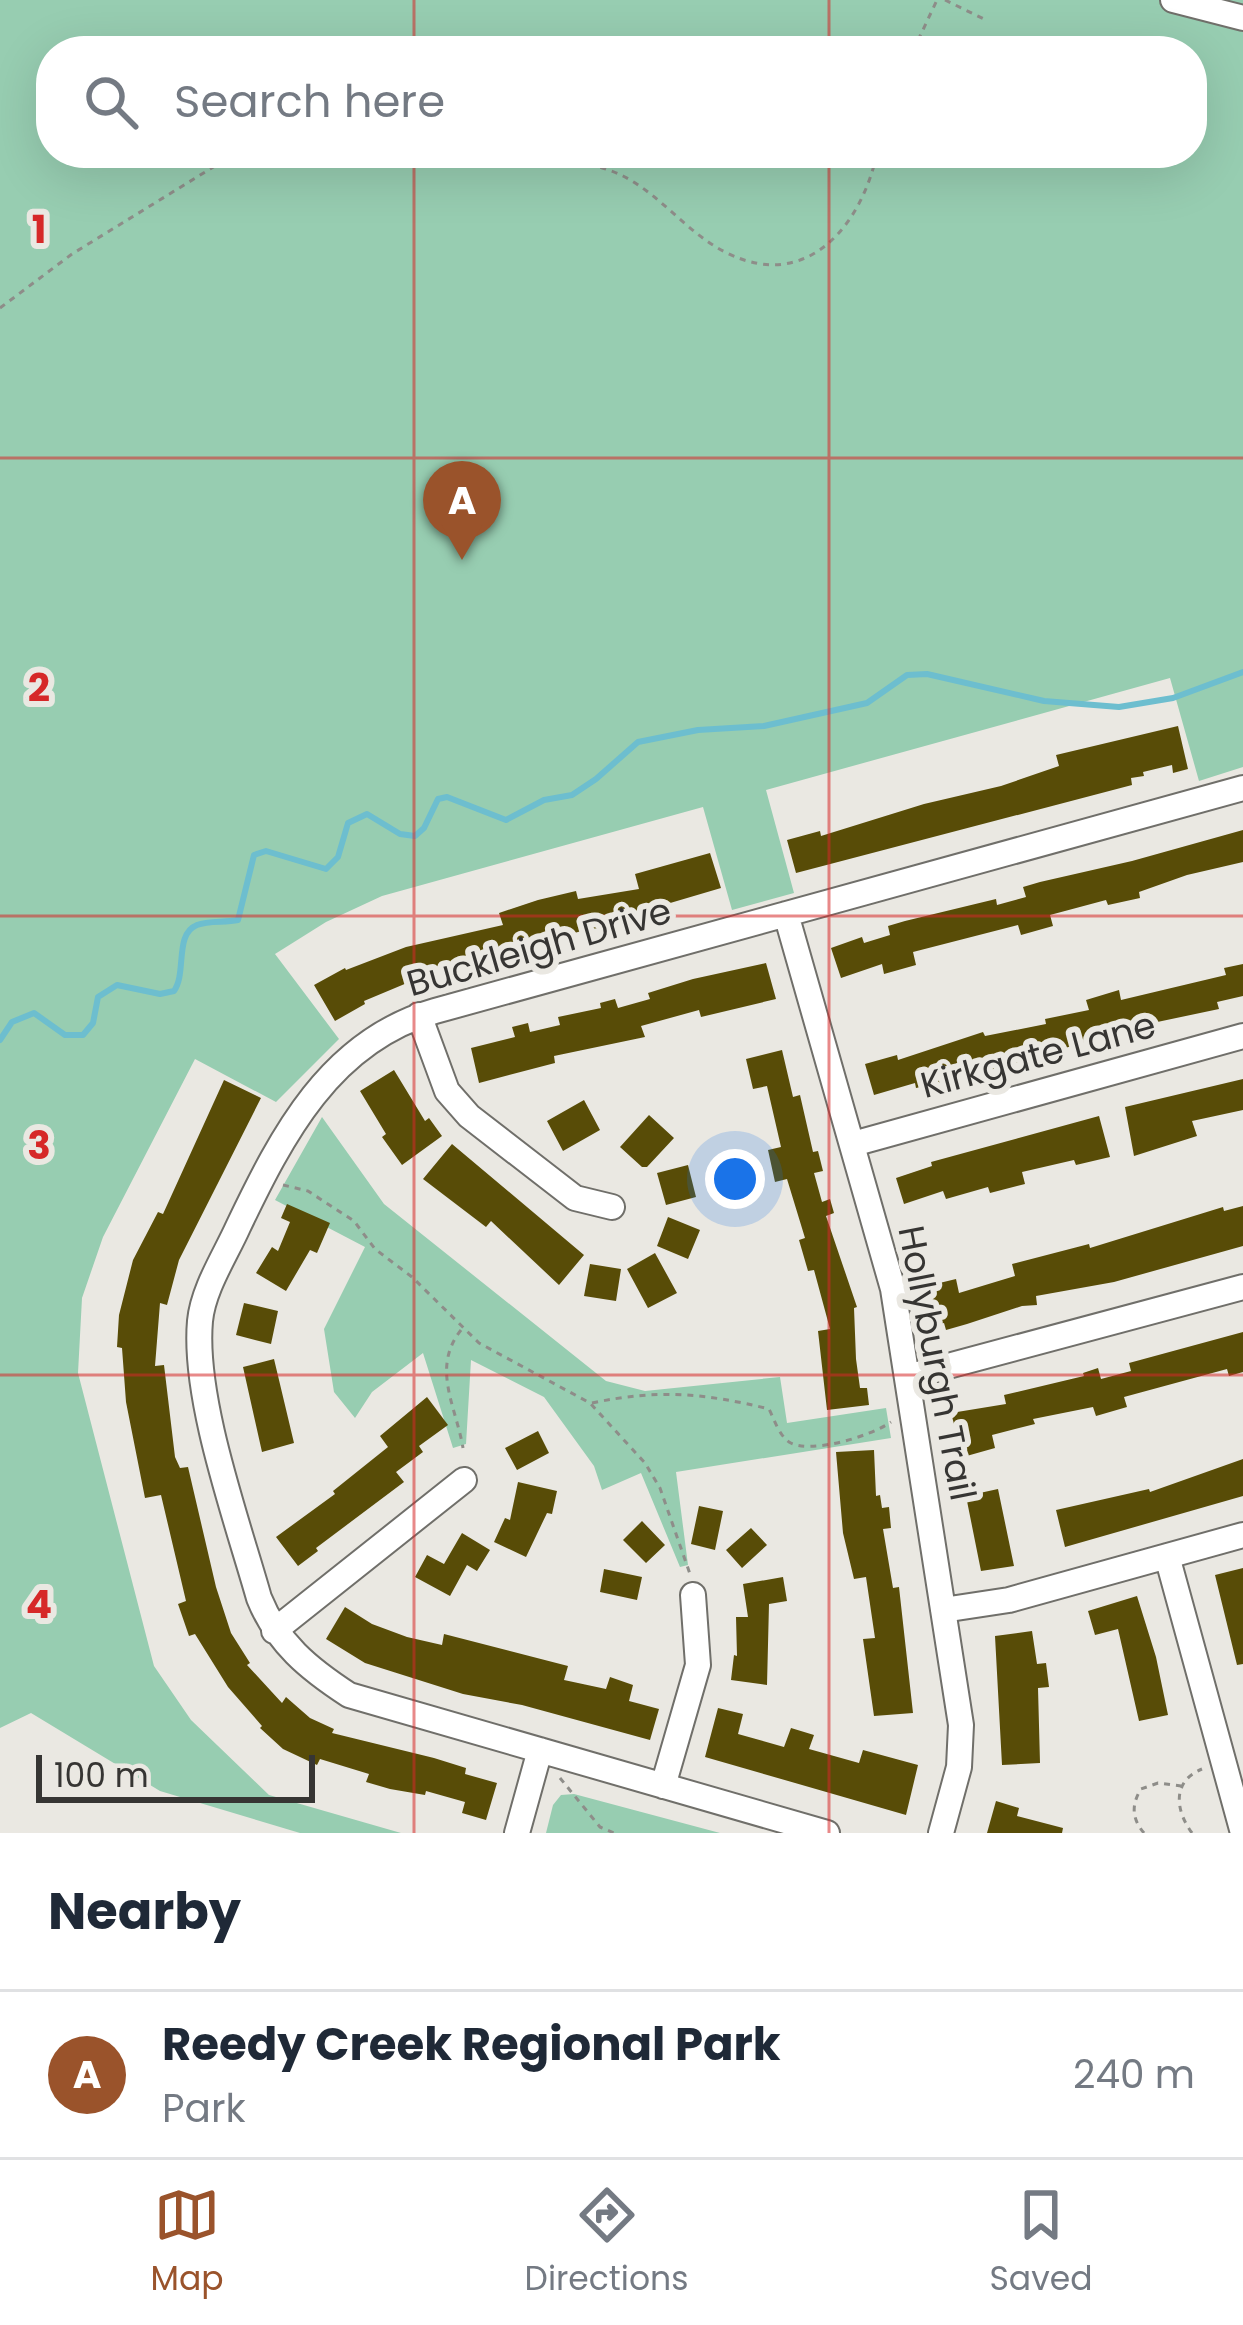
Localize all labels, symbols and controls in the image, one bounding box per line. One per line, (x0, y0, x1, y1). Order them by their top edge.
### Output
search box (36, 36, 1207, 168)
icon: search (78, 69, 144, 135)
text: Search here (174, 70, 445, 133)
text: 1 (32, 202, 46, 257)
pin: A (423, 461, 501, 560)
text: 2 (28, 660, 50, 715)
street label: Buckleigh Drive (401, 885, 677, 1009)
street label: Kirkgate Lane (915, 999, 1161, 1111)
text: 3 (27, 1118, 51, 1173)
your location (705, 1149, 765, 1209)
street label: Hollyburgh Trail (885, 1221, 989, 1505)
text: 4 (26, 1577, 52, 1632)
scale bar (36, 1749, 315, 1802)
text: 100 m (54, 1752, 149, 1799)
text: Nearby (48, 1875, 241, 1947)
text: Reedy Creek Regional Park (162, 2013, 781, 2076)
text: A (73, 2047, 101, 2102)
text: 240 m (1073, 2047, 1195, 2102)
text: Park (162, 2081, 246, 2136)
tab: Map (151, 2182, 224, 2304)
tab: Directions (525, 2182, 688, 2304)
tab: Saved (990, 2182, 1092, 2304)

